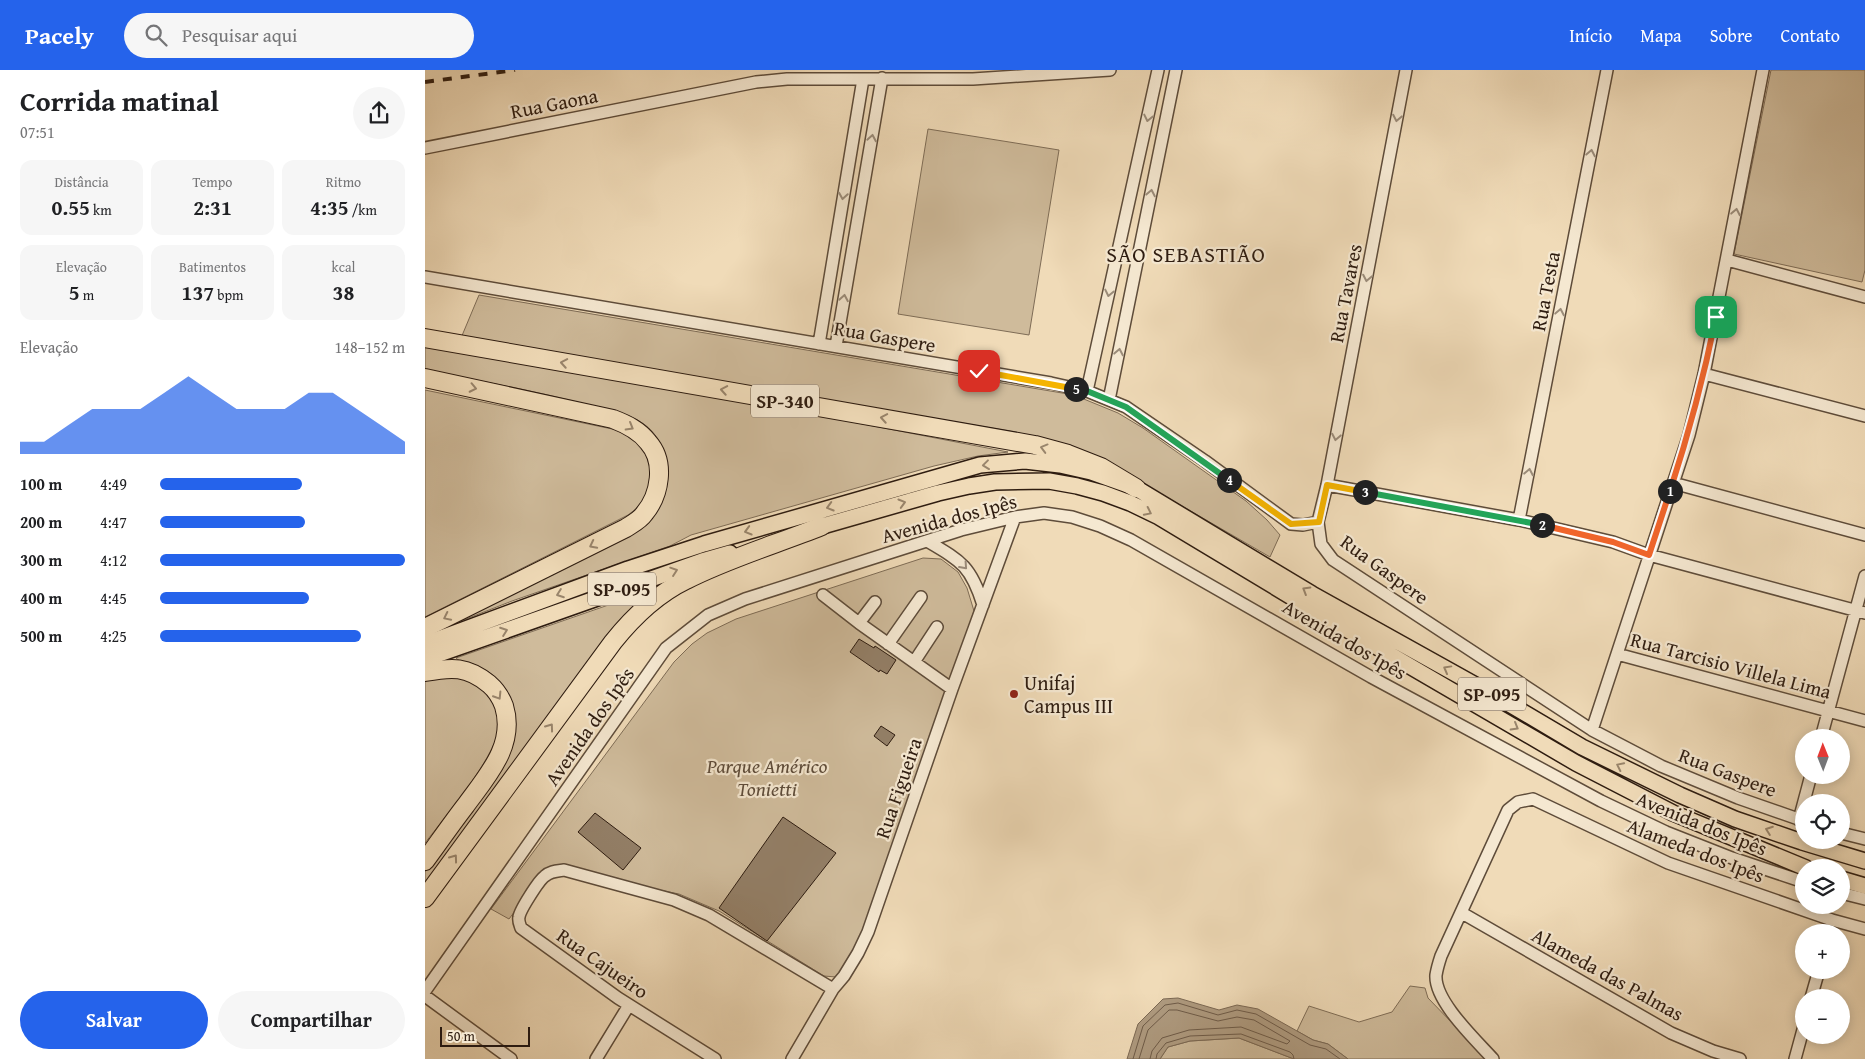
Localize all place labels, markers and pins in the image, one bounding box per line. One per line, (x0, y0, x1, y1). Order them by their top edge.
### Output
pin (1695, 296, 1737, 338)
pin (958, 350, 1000, 392)
pin: 5 (1063, 376, 1089, 402)
pin: 4 (1217, 468, 1241, 492)
pin: 1 (1657, 478, 1683, 504)
pin: 3 (1353, 480, 1377, 504)
pin: 2 (1529, 512, 1555, 538)
place label: Unifaj Campus III (1024, 668, 1113, 720)
marker: Unifaj Campus III (1008, 688, 1020, 700)

